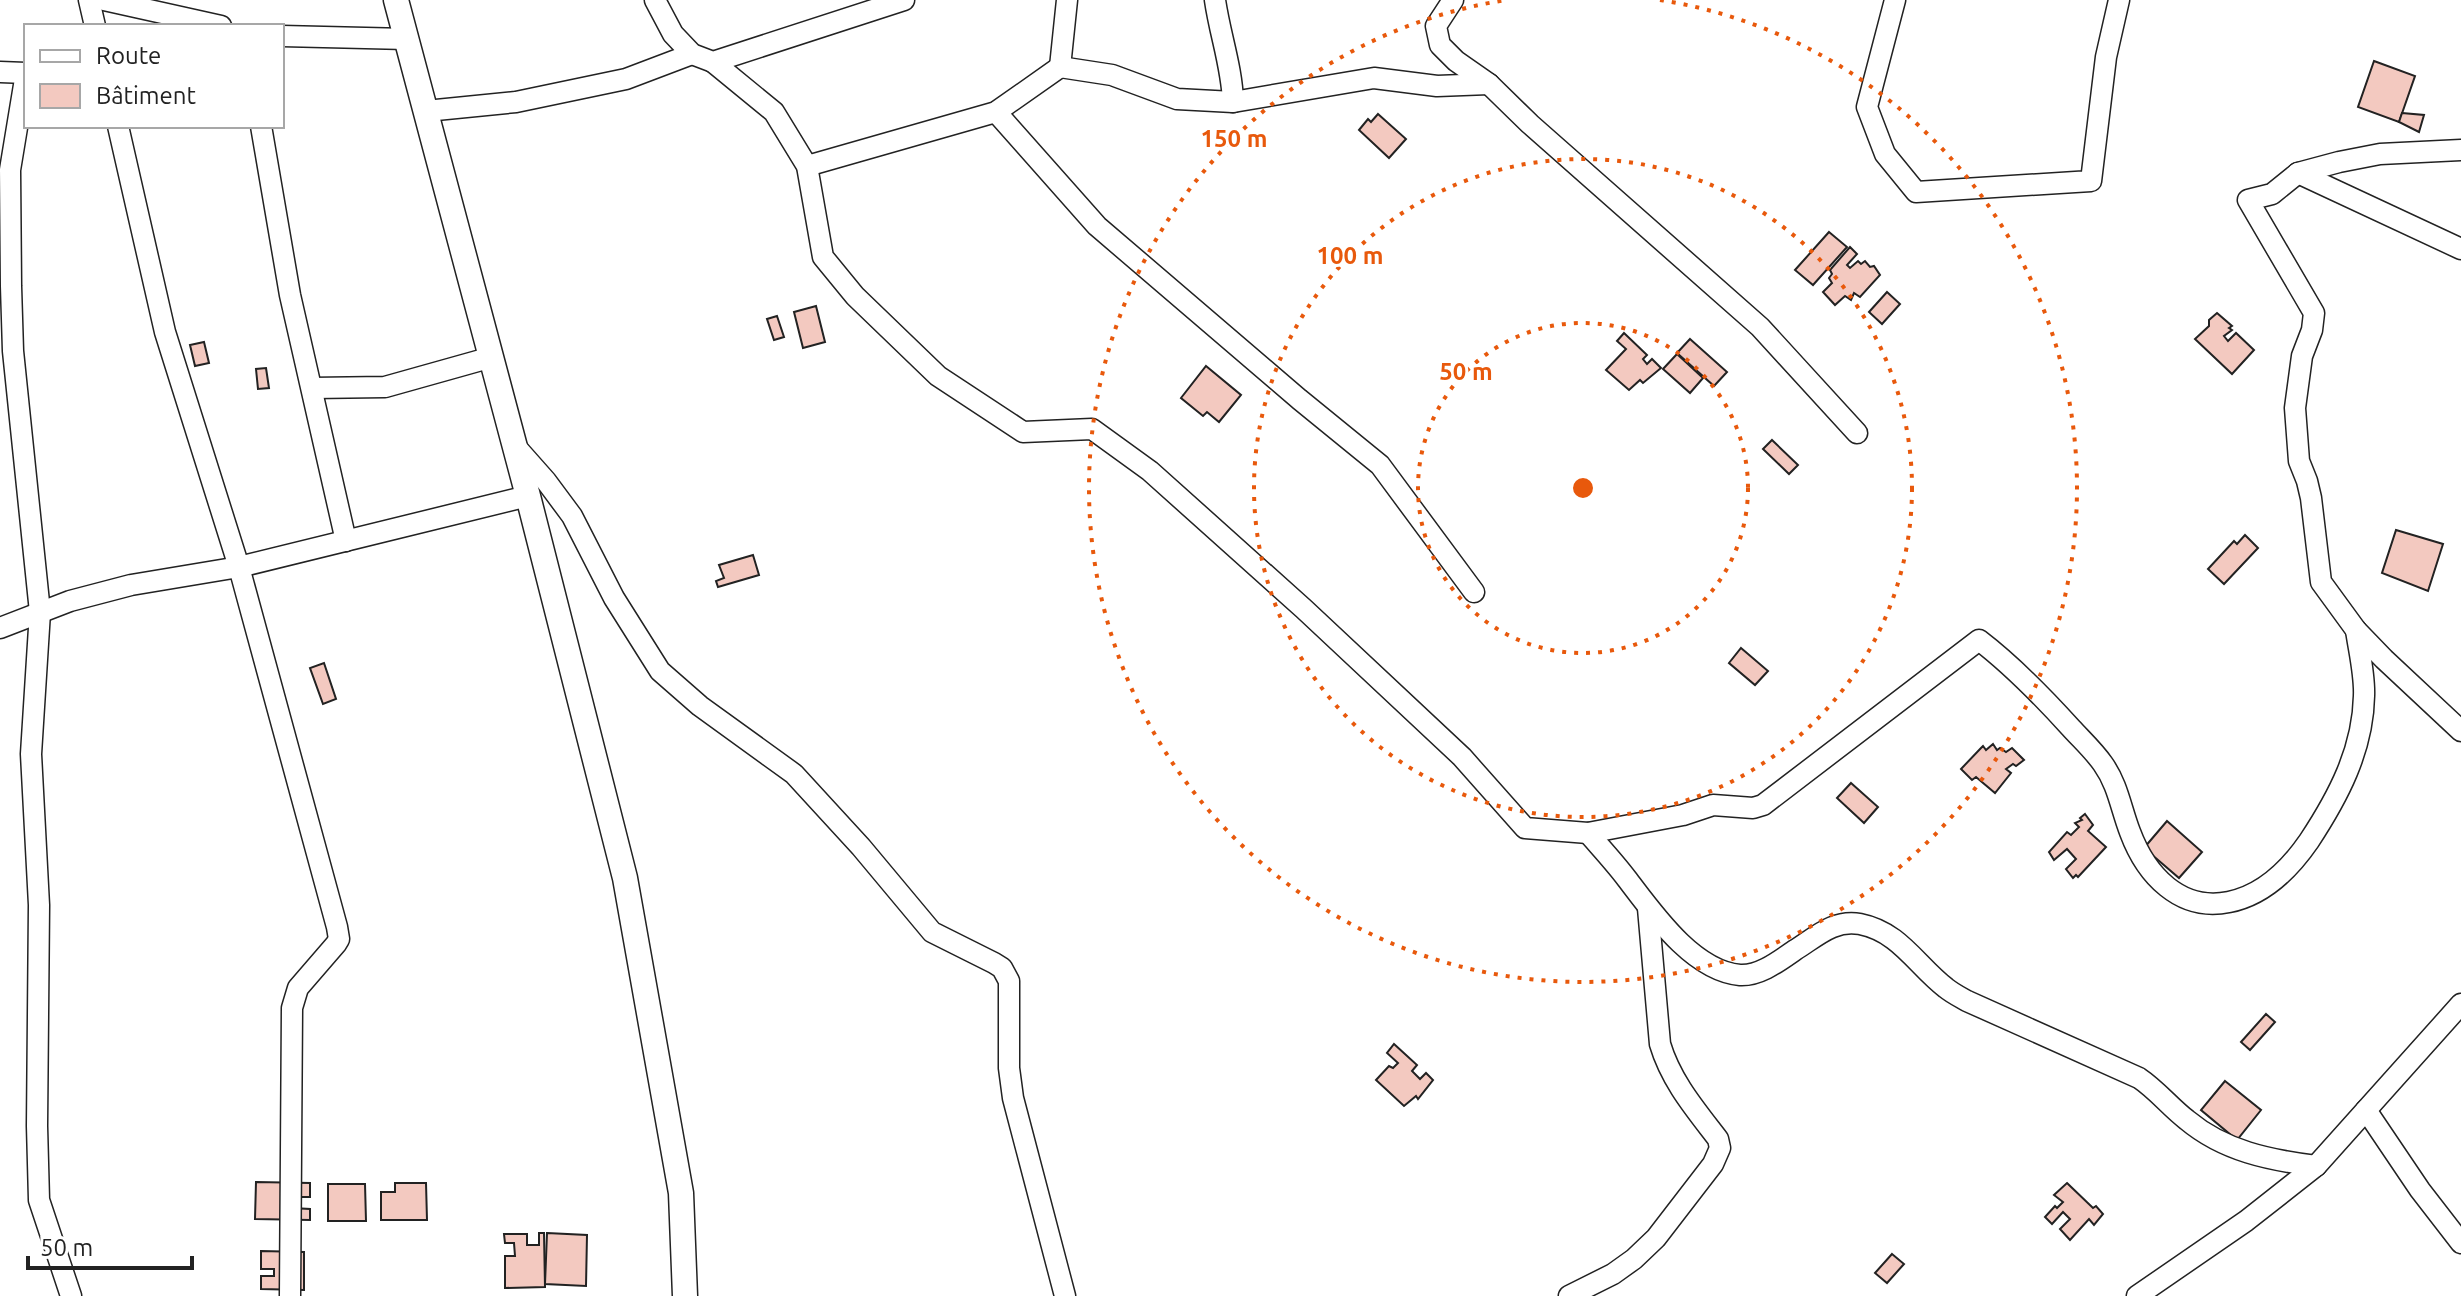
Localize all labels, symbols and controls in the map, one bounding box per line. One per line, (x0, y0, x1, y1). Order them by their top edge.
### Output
legend (24, 24, 284, 128)
text: Route (96, 42, 161, 69)
text: Bâtiment (96, 82, 197, 109)
text: 150 m (1201, 125, 1267, 152)
text: 100 m (1317, 242, 1383, 269)
text: 50 m (1439, 358, 1493, 385)
centre of rings (1569, 474, 1597, 502)
scale bar (28, 1220, 192, 1270)
text: 50 m (40, 1234, 93, 1261)

